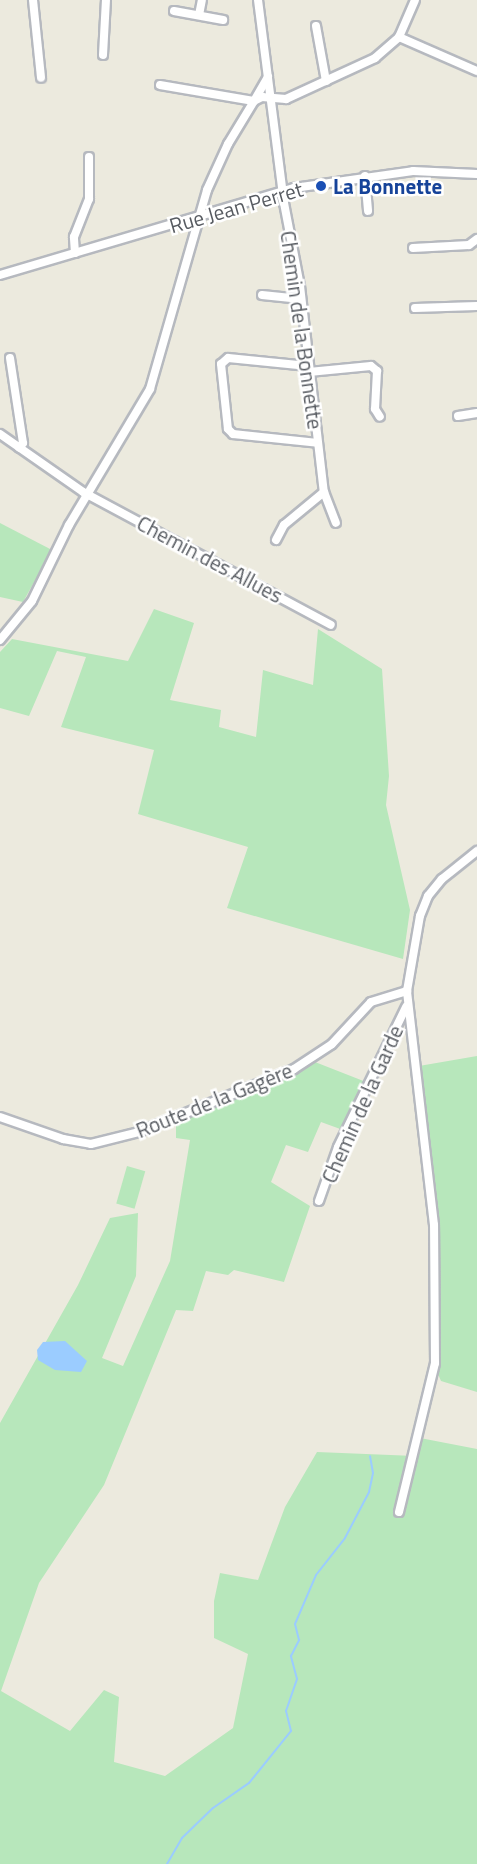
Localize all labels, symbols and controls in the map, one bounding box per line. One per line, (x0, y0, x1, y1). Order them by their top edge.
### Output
place label: La Bonnette (333, 173, 442, 199)
street label: Rue Jean Perret (166, 176, 306, 238)
marker: La Bonnette (314, 179, 328, 193)
street label: Chemin de la Bonnette (276, 229, 328, 431)
street label: Chemin des Allues (133, 510, 287, 608)
street label: Chemin de la Garde (316, 1021, 408, 1187)
street label: Route de la Gagère (132, 1057, 296, 1143)

